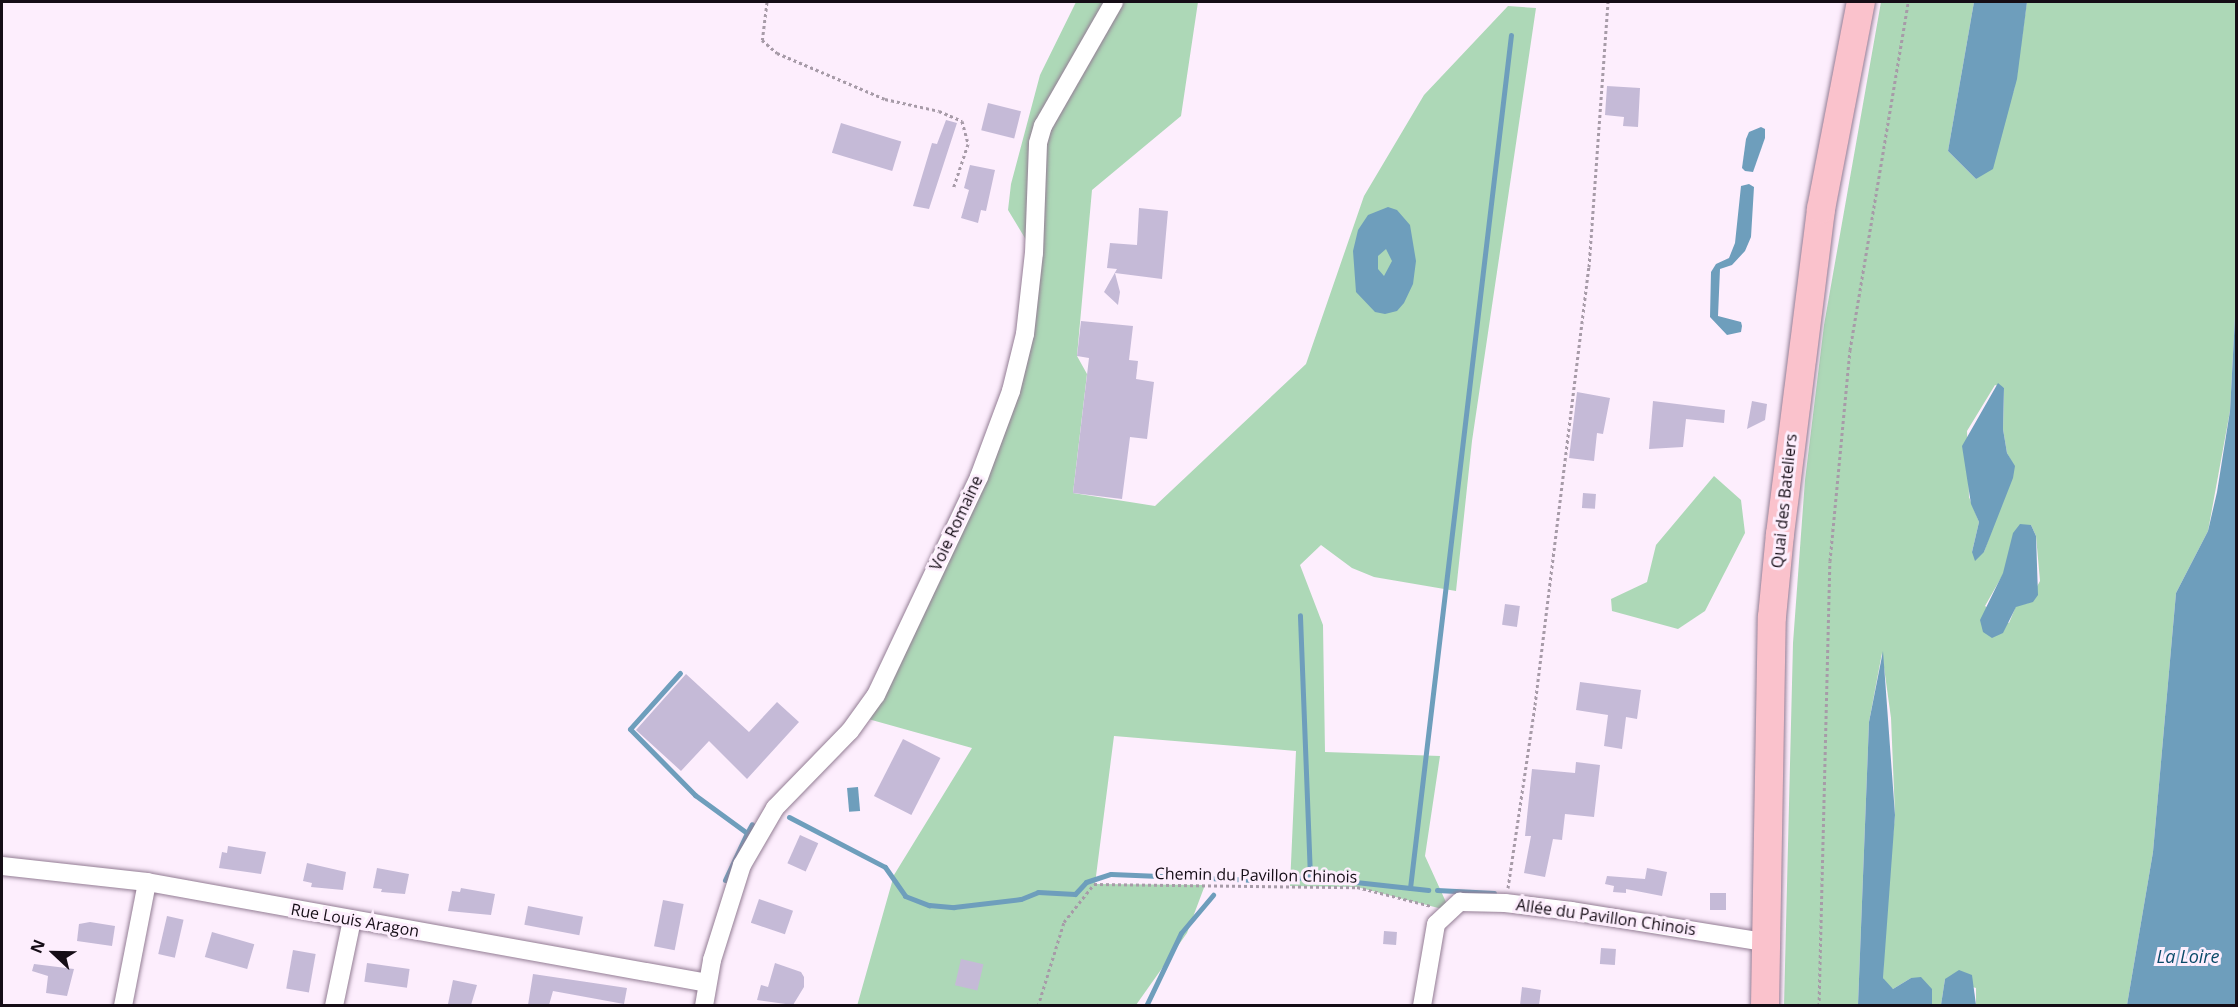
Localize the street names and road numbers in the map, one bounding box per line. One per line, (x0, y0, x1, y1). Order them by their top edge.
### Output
street label: Quai des Bateliers (1767, 433, 1801, 569)
street label: Voie Romaine (926, 473, 986, 573)
street label: Chemin du Pavillon Chinois (1154, 864, 1358, 886)
street label: Allée du Pavillon Chinois (1515, 895, 1697, 939)
street label: Rue Louis Aragon (289, 899, 421, 941)

